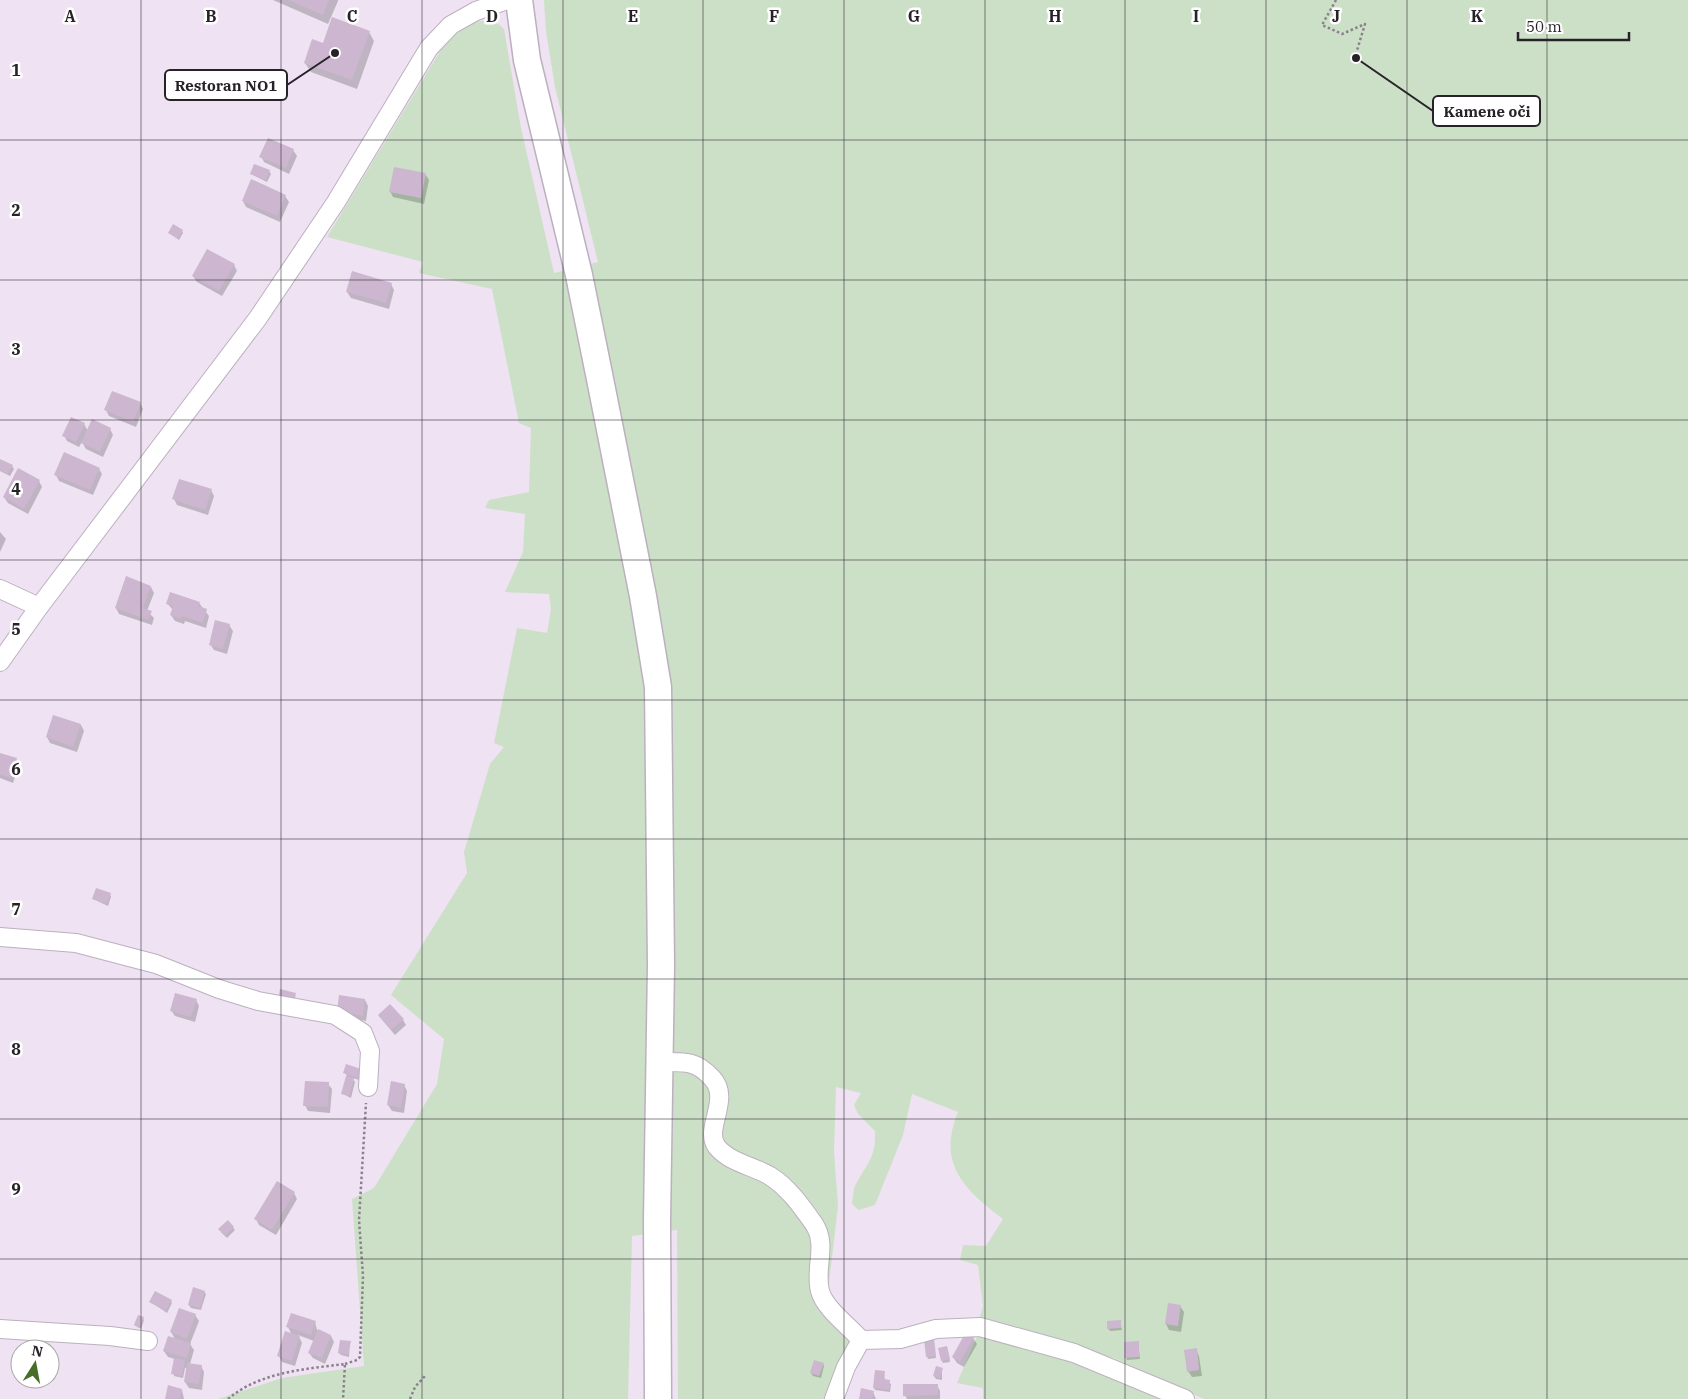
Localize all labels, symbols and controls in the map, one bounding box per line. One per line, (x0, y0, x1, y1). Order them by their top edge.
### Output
text: A (64, 6, 76, 26)
text: B (205, 6, 217, 26)
text: C (347, 6, 357, 26)
text: D (486, 6, 498, 26)
text: E (628, 6, 638, 26)
text: F (769, 6, 779, 26)
text: G (908, 6, 920, 26)
text: H (1049, 6, 1062, 26)
text: I (1193, 6, 1199, 26)
text: J (1332, 6, 1340, 26)
text: K (1471, 6, 1484, 26)
scale bar (1518, 10, 1629, 42)
text: 50 m (1526, 17, 1562, 36)
text: 1 (11, 60, 21, 80)
callout: Restoran NO1 (165, 70, 287, 100)
text: Restoran NO1 (175, 76, 277, 95)
callout: Kamene oči (1433, 96, 1540, 126)
text: Kamene oči (1444, 102, 1530, 121)
text: 2 (11, 200, 21, 220)
text: 3 (11, 339, 21, 359)
text: 4 (11, 479, 21, 499)
text: 5 (11, 619, 21, 639)
text: 6 (11, 759, 21, 779)
text: 7 (11, 899, 21, 919)
text: 8 (11, 1039, 21, 1059)
text: 9 (11, 1179, 21, 1199)
north arrow (10, 1339, 60, 1389)
text: N (30, 1341, 45, 1361)

